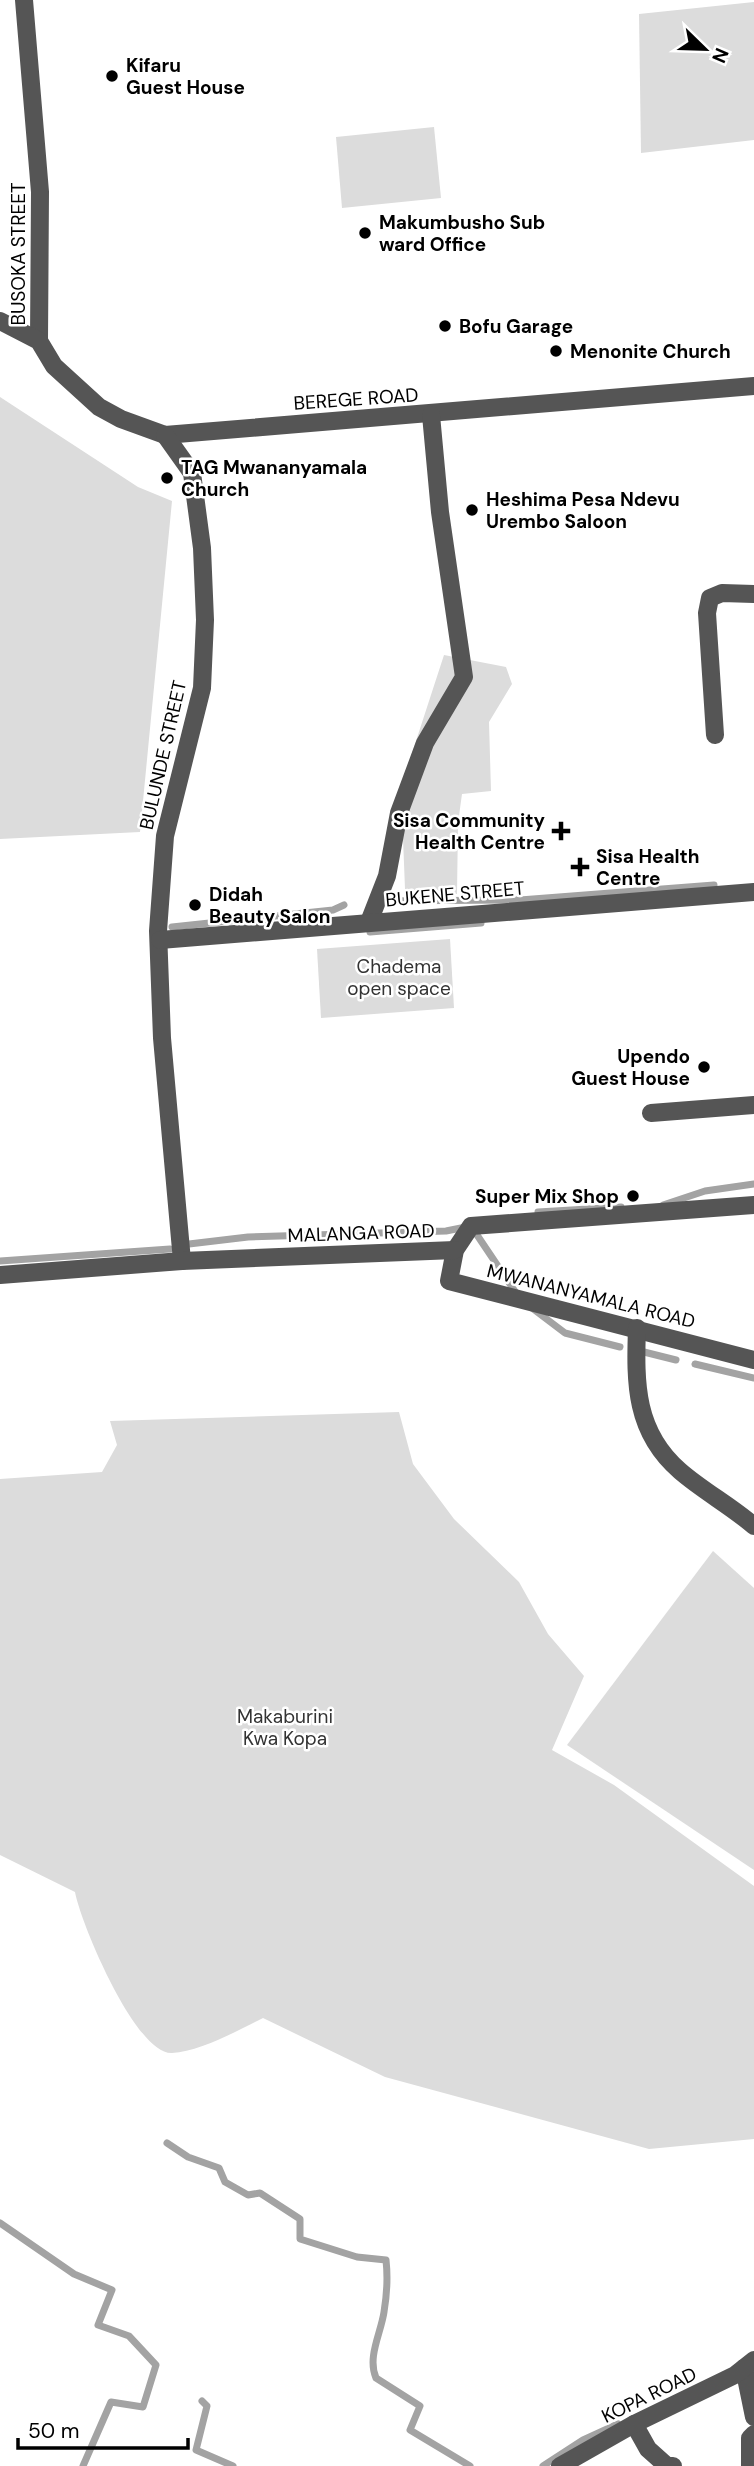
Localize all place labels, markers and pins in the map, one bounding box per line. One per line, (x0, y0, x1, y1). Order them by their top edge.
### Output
place label: Kifaru Guest House (126, 53, 245, 100)
marker: Kifaru Guest House (104, 68, 120, 84)
place label: Makumbusho Sub ward Office (379, 210, 545, 257)
marker: Makumbusho Sub ward Office (357, 225, 373, 241)
place label: Bofu Garage (459, 314, 573, 339)
marker: Bofu Garage (437, 318, 453, 334)
place label: Menonite Church (570, 339, 731, 364)
marker: Menonite Church (548, 343, 564, 359)
place label: TAG Mwananyamala Church (181, 455, 367, 502)
marker: TAG Mwananyamala Church (159, 470, 175, 486)
place label: Heshima Pesa Ndevu Urembo Saloon (486, 487, 680, 534)
marker: Heshima Pesa Ndevu Urembo Saloon (464, 502, 480, 518)
place label: Sisa Community Health Centre (393, 808, 546, 855)
marker: Sisa Community Health Centre (551, 821, 571, 841)
place label: Sisa Health Centre (596, 844, 700, 891)
marker: Sisa Health Centre (570, 857, 590, 877)
place label: Didah Beauty Salon (209, 882, 331, 929)
marker: Didah Beauty Salon (187, 897, 203, 913)
place label: Upendo Guest House (571, 1044, 690, 1091)
marker: Upendo Guest House (696, 1059, 712, 1075)
place label: Super Mix Shop (475, 1184, 619, 1209)
marker: Super Mix Shop (625, 1188, 641, 1204)

